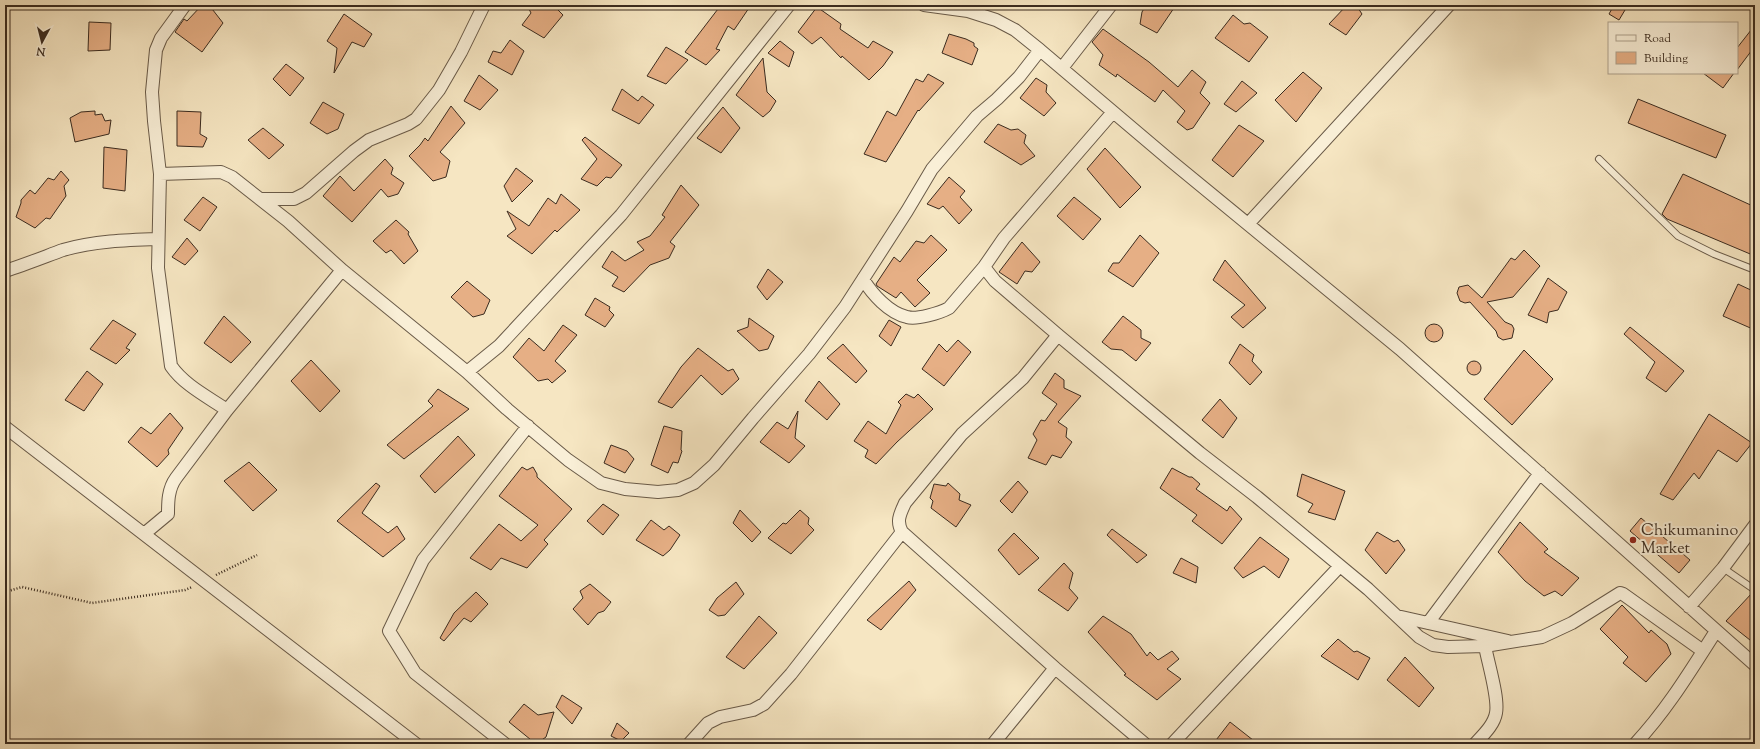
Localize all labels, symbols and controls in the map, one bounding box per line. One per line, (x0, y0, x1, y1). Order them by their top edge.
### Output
north arrow (22, 22, 62, 62)
legend (1608, 22, 1738, 74)
text: Road (1644, 30, 1671, 48)
text: N (35, 42, 47, 60)
text: Building (1644, 50, 1688, 68)
place label: Chikumanino Market (1641, 520, 1738, 561)
marker: Chikumanino Market (1628, 535, 1638, 545)

